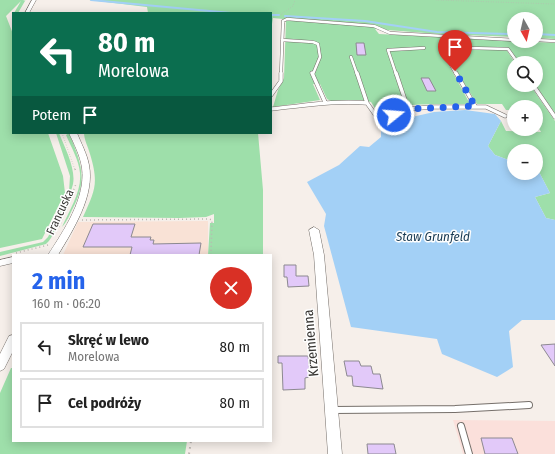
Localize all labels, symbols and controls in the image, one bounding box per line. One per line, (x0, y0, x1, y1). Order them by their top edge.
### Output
north arrow (507, 12, 543, 48)
map controls (507, 12, 543, 180)
text: 80 m (98, 26, 155, 59)
icon: left (32, 28, 84, 80)
pin (438, 30, 472, 71)
icon: arrive (444, 36, 466, 58)
button: search (507, 56, 543, 92)
text: Morelowa (98, 60, 169, 82)
position arrow (373, 94, 415, 136)
button: + (507, 100, 543, 136)
icon: arrive (79, 104, 101, 126)
text: Potem (32, 106, 71, 124)
button: − (507, 144, 543, 180)
street label: Francuska (43, 187, 77, 237)
water label: Staw Grunfeld (395, 229, 470, 244)
text: 2 min (32, 267, 85, 295)
button: close (210, 267, 252, 309)
text: 160 m · 06:20 (32, 296, 101, 311)
street label: Krzemienna (300, 309, 322, 377)
text: Skręć w lewo (68, 331, 149, 349)
icon: left (34, 336, 56, 358)
text: 80 m (220, 338, 250, 356)
text: Morelowa (68, 349, 120, 364)
icon: arrive (34, 392, 56, 414)
text: Cel podróży (68, 394, 141, 412)
text: 80 m (220, 394, 250, 412)

